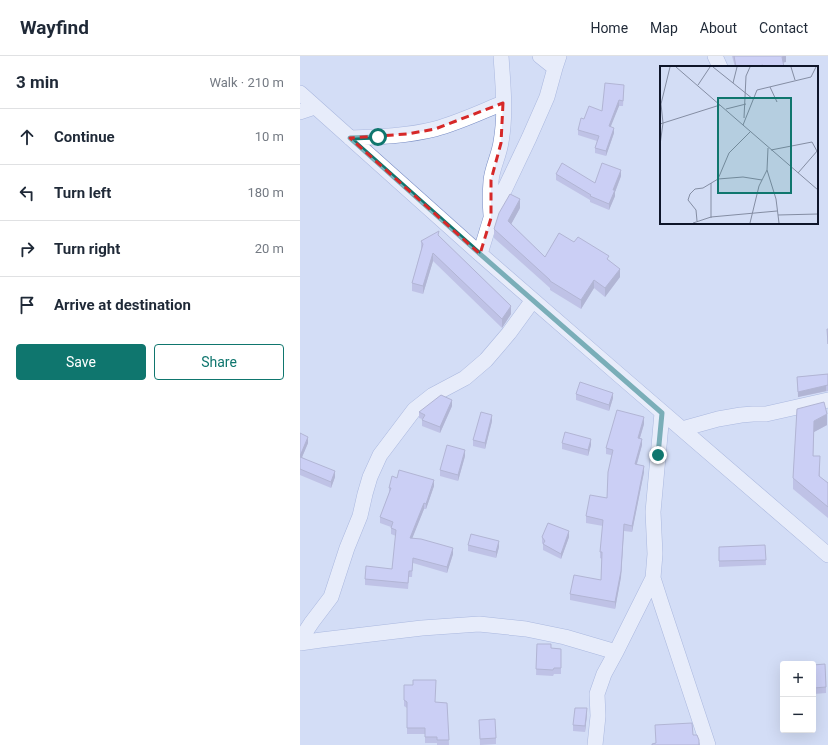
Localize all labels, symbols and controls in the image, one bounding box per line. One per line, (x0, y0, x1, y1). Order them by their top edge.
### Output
text: Wayfind (20, 16, 89, 39)
text: Home (590, 20, 628, 36)
text: Map (650, 20, 678, 36)
text: About (700, 20, 737, 36)
text: Contact (759, 20, 808, 36)
inset map (660, 66, 818, 224)
text: 3 min (16, 72, 59, 92)
text: Walk · 210 m (209, 75, 284, 90)
icon: ahead (16, 126, 38, 148)
text: Continue (54, 128, 115, 146)
route start (369, 128, 387, 146)
text: 10 m (255, 129, 284, 144)
icon: left (16, 182, 38, 204)
text: Turn left (54, 184, 111, 202)
text: 180 m (247, 185, 284, 200)
icon: right (16, 238, 38, 260)
text: Turn right (54, 240, 120, 258)
text: 20 m (255, 241, 284, 256)
icon: arrive (16, 294, 38, 316)
text: Arrive at destination (54, 296, 191, 314)
button: Save (16, 344, 146, 380)
button: Share (154, 344, 284, 380)
route end (649, 446, 667, 464)
map controls (780, 661, 816, 733)
button: + (780, 661, 816, 697)
button: − (780, 697, 816, 733)

